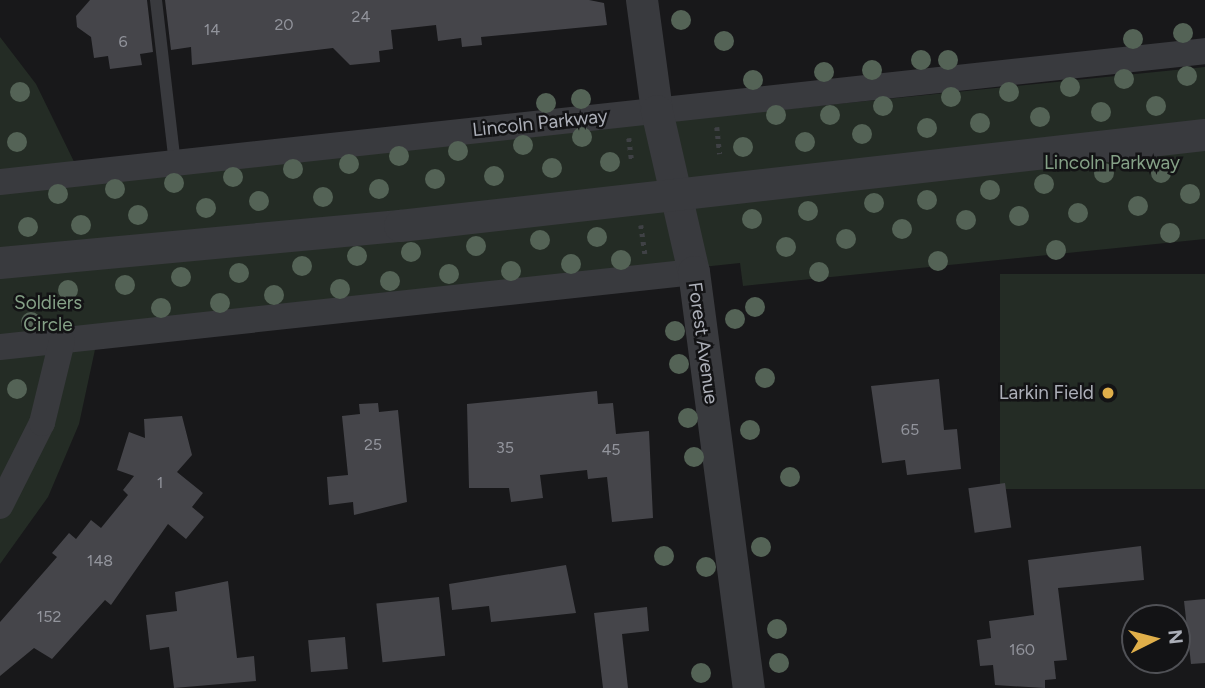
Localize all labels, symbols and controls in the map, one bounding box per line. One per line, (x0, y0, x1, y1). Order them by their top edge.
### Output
house number: 24 (352, 7, 370, 27)
house number: 20 (274, 15, 294, 35)
house number: 14 (204, 20, 220, 40)
house number: 6 (118, 32, 128, 52)
street label: Lincoln Parkway (471, 105, 609, 141)
park label: Lincoln Parkway (1044, 152, 1180, 174)
street label: Forest Avenue (683, 281, 723, 405)
park label: Soldiers Circle (14, 292, 82, 336)
place label: Larkin Field (999, 382, 1094, 404)
marker: Larkin Field (1100, 385, 1116, 401)
house number: 65 (901, 420, 919, 440)
house number: 25 (364, 435, 382, 455)
house number: 35 (496, 438, 514, 458)
house number: 45 (601, 440, 621, 460)
house number: 1 (157, 473, 163, 493)
house number: 148 (87, 551, 113, 571)
north arrow (1121, 604, 1191, 674)
house number: 152 (37, 607, 61, 627)
text: N (1163, 628, 1188, 645)
house number: 160 (1009, 640, 1035, 660)

